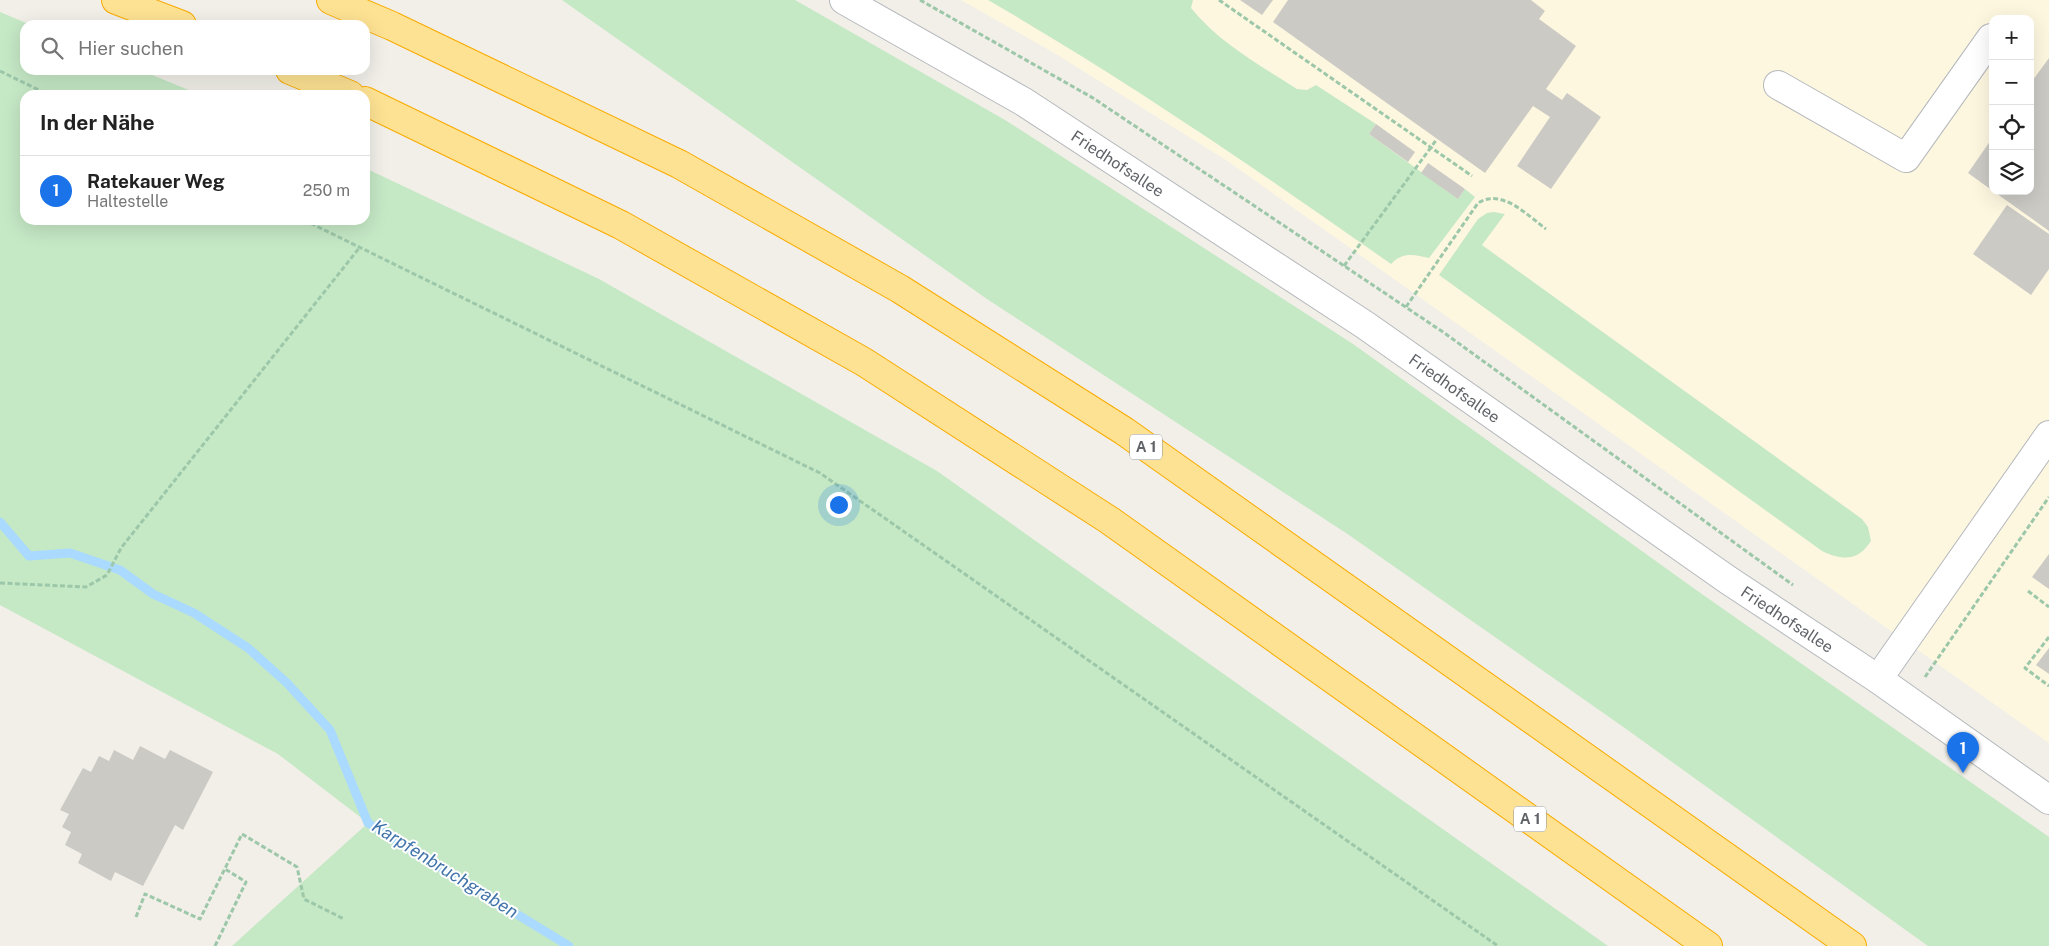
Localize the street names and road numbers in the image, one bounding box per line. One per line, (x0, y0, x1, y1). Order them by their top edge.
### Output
street label: Friedhofsallee (1068, 127, 1167, 201)
street label: Friedhofsallee (1405, 350, 1504, 427)
road number: A 1 (1130, 434, 1162, 460)
street label: Friedhofsallee (1737, 582, 1837, 657)
road number: A 1 (1514, 806, 1546, 832)

